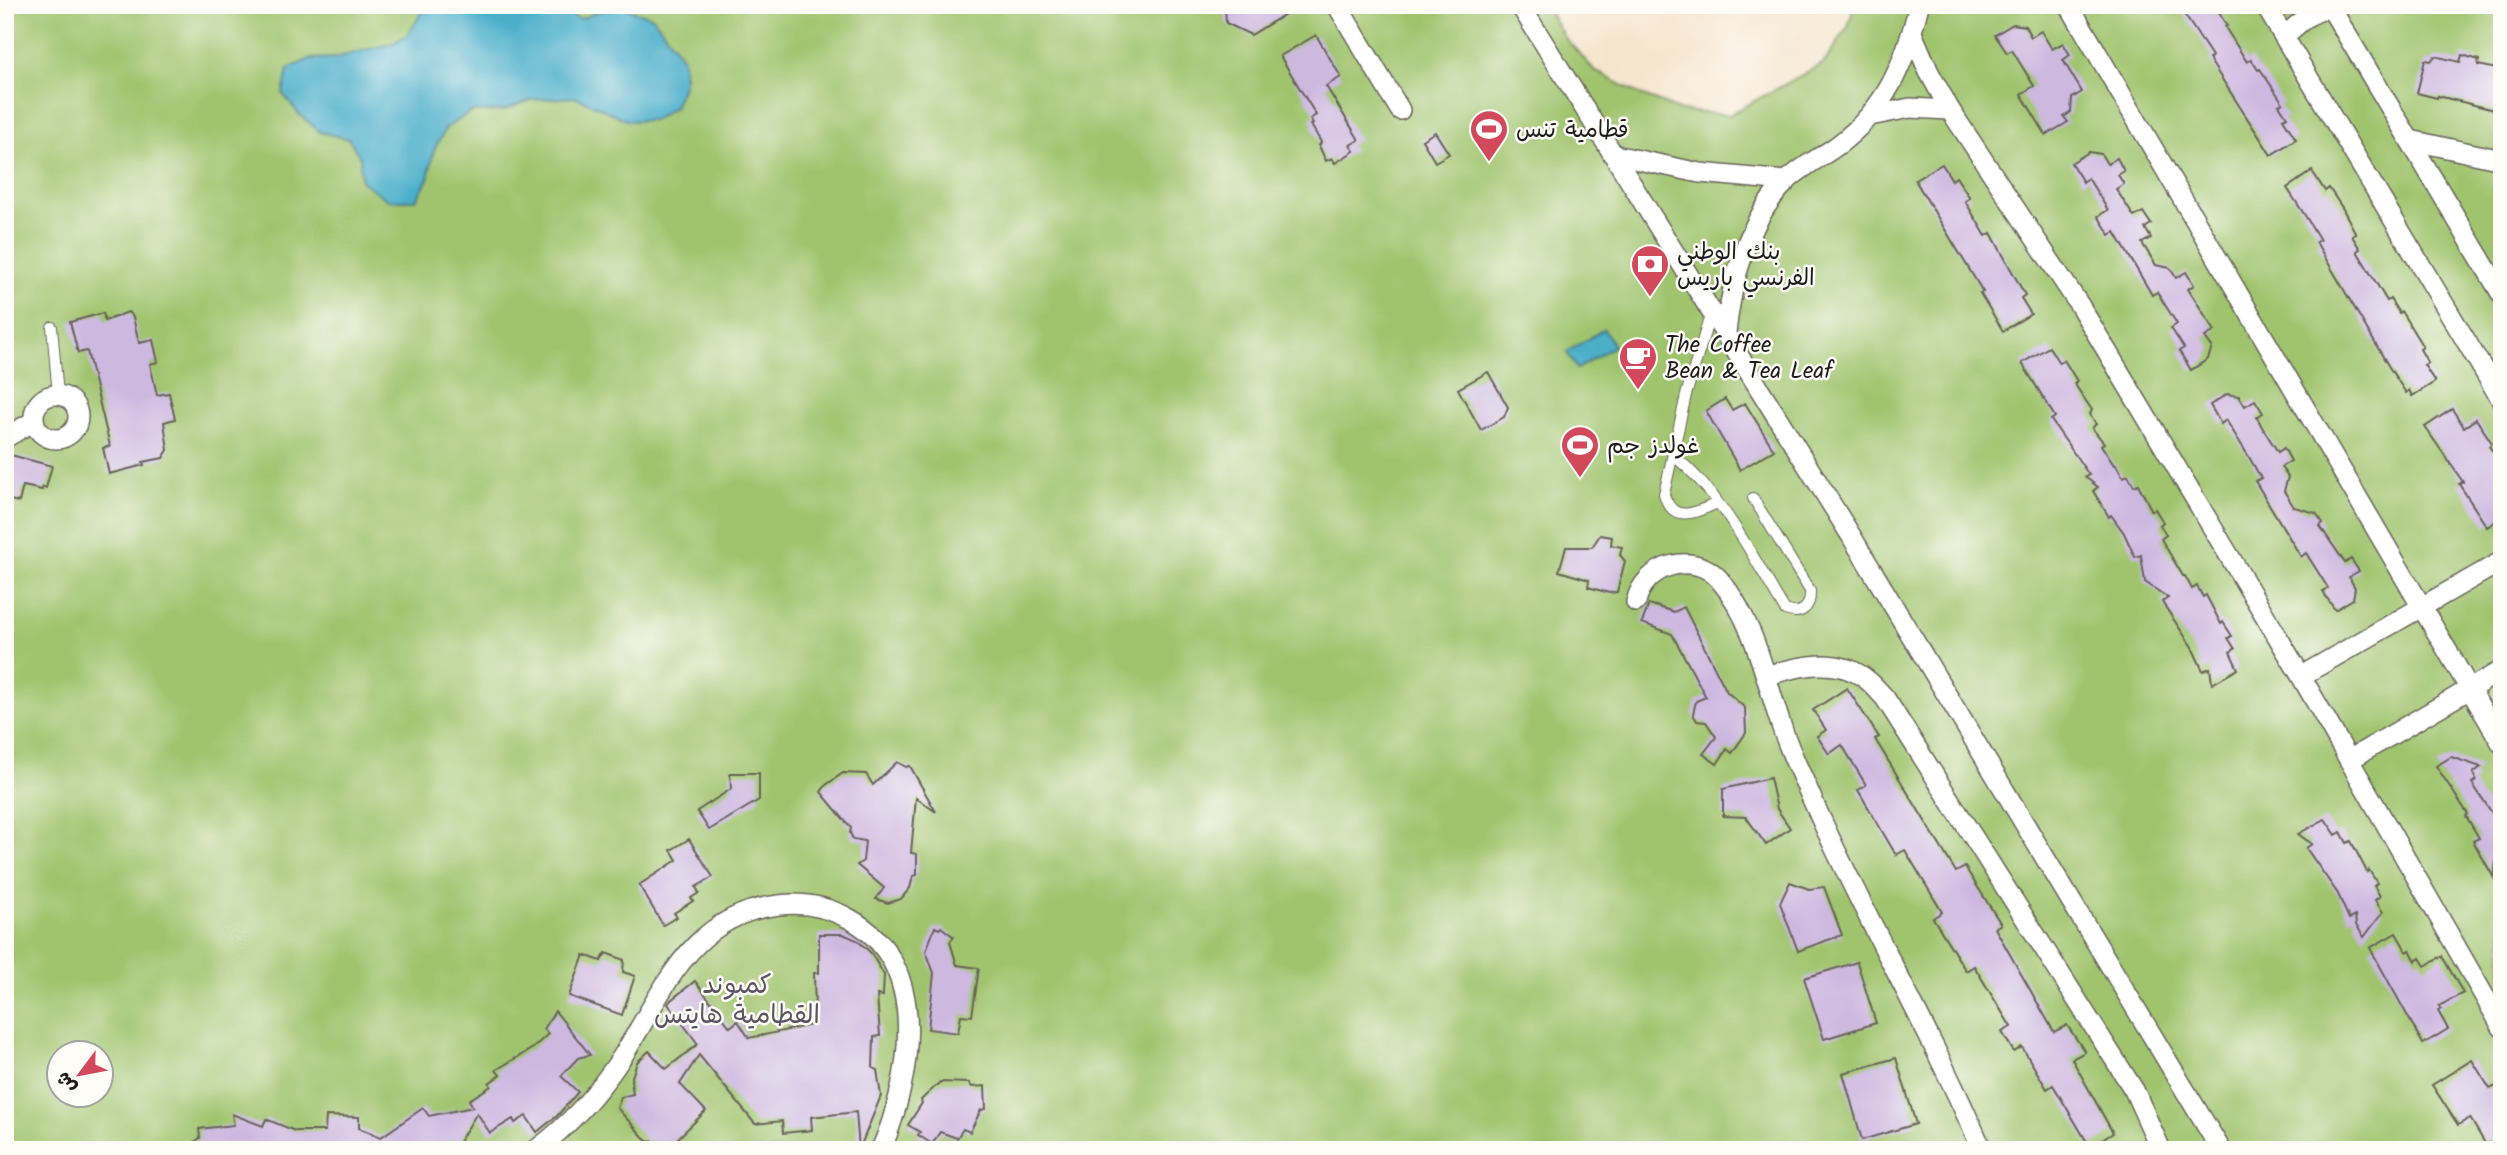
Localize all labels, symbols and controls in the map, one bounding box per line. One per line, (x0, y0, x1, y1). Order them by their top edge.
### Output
sports icon: قطامية تنس (1468, 108, 1510, 163)
place label: قطامية تنس (1516, 113, 1629, 149)
place label: بنك الوطني الفرنسي باريس (1677, 235, 1815, 298)
bank icon: بنك الوطني الفرنسي باريس (1629, 243, 1671, 298)
place label: The Coffee Bean & Tea Leaf (1665, 328, 1835, 390)
cafe icon: The Coffee Bean & Tea Leaf (1617, 336, 1659, 391)
sports icon: غولدز جم (1559, 424, 1601, 479)
place label: غولدز جم (1607, 429, 1699, 465)
district label: كمبوند القطامية هايتس (654, 965, 820, 1037)
north arrow (46, 1040, 116, 1110)
text: ش (49, 1065, 86, 1099)

